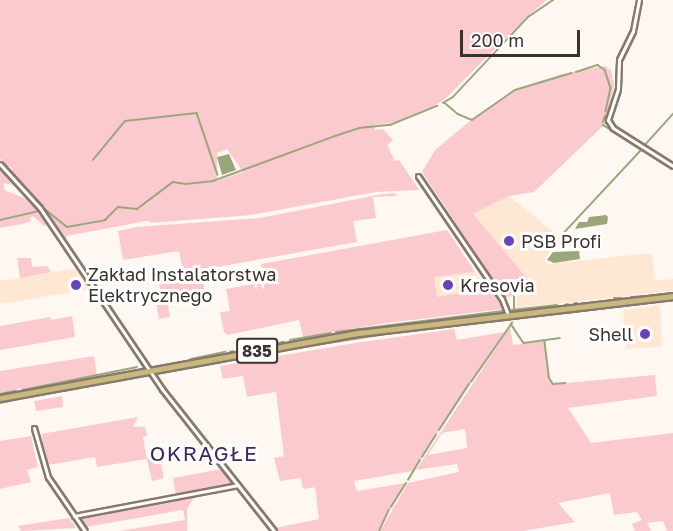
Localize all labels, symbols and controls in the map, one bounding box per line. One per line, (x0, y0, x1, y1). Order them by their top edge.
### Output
scale bar (463, 18, 583, 56)
text: 200 m (471, 29, 524, 51)
place label: PSB Profi (521, 230, 602, 252)
marker: PSB Profi (502, 234, 516, 248)
place label: Zakład Instalatorstwa Elektrycznego (88, 264, 276, 306)
place label: Kresovia (460, 274, 535, 296)
marker: Zakład Instalatorstwa Elektrycznego (69, 278, 83, 292)
marker: Kresovia (441, 278, 455, 292)
place label: Shell (588, 323, 633, 345)
marker: Shell (638, 327, 652, 341)
road number: 835 (236, 338, 278, 364)
district label: OKRĄGŁE (150, 440, 258, 466)

